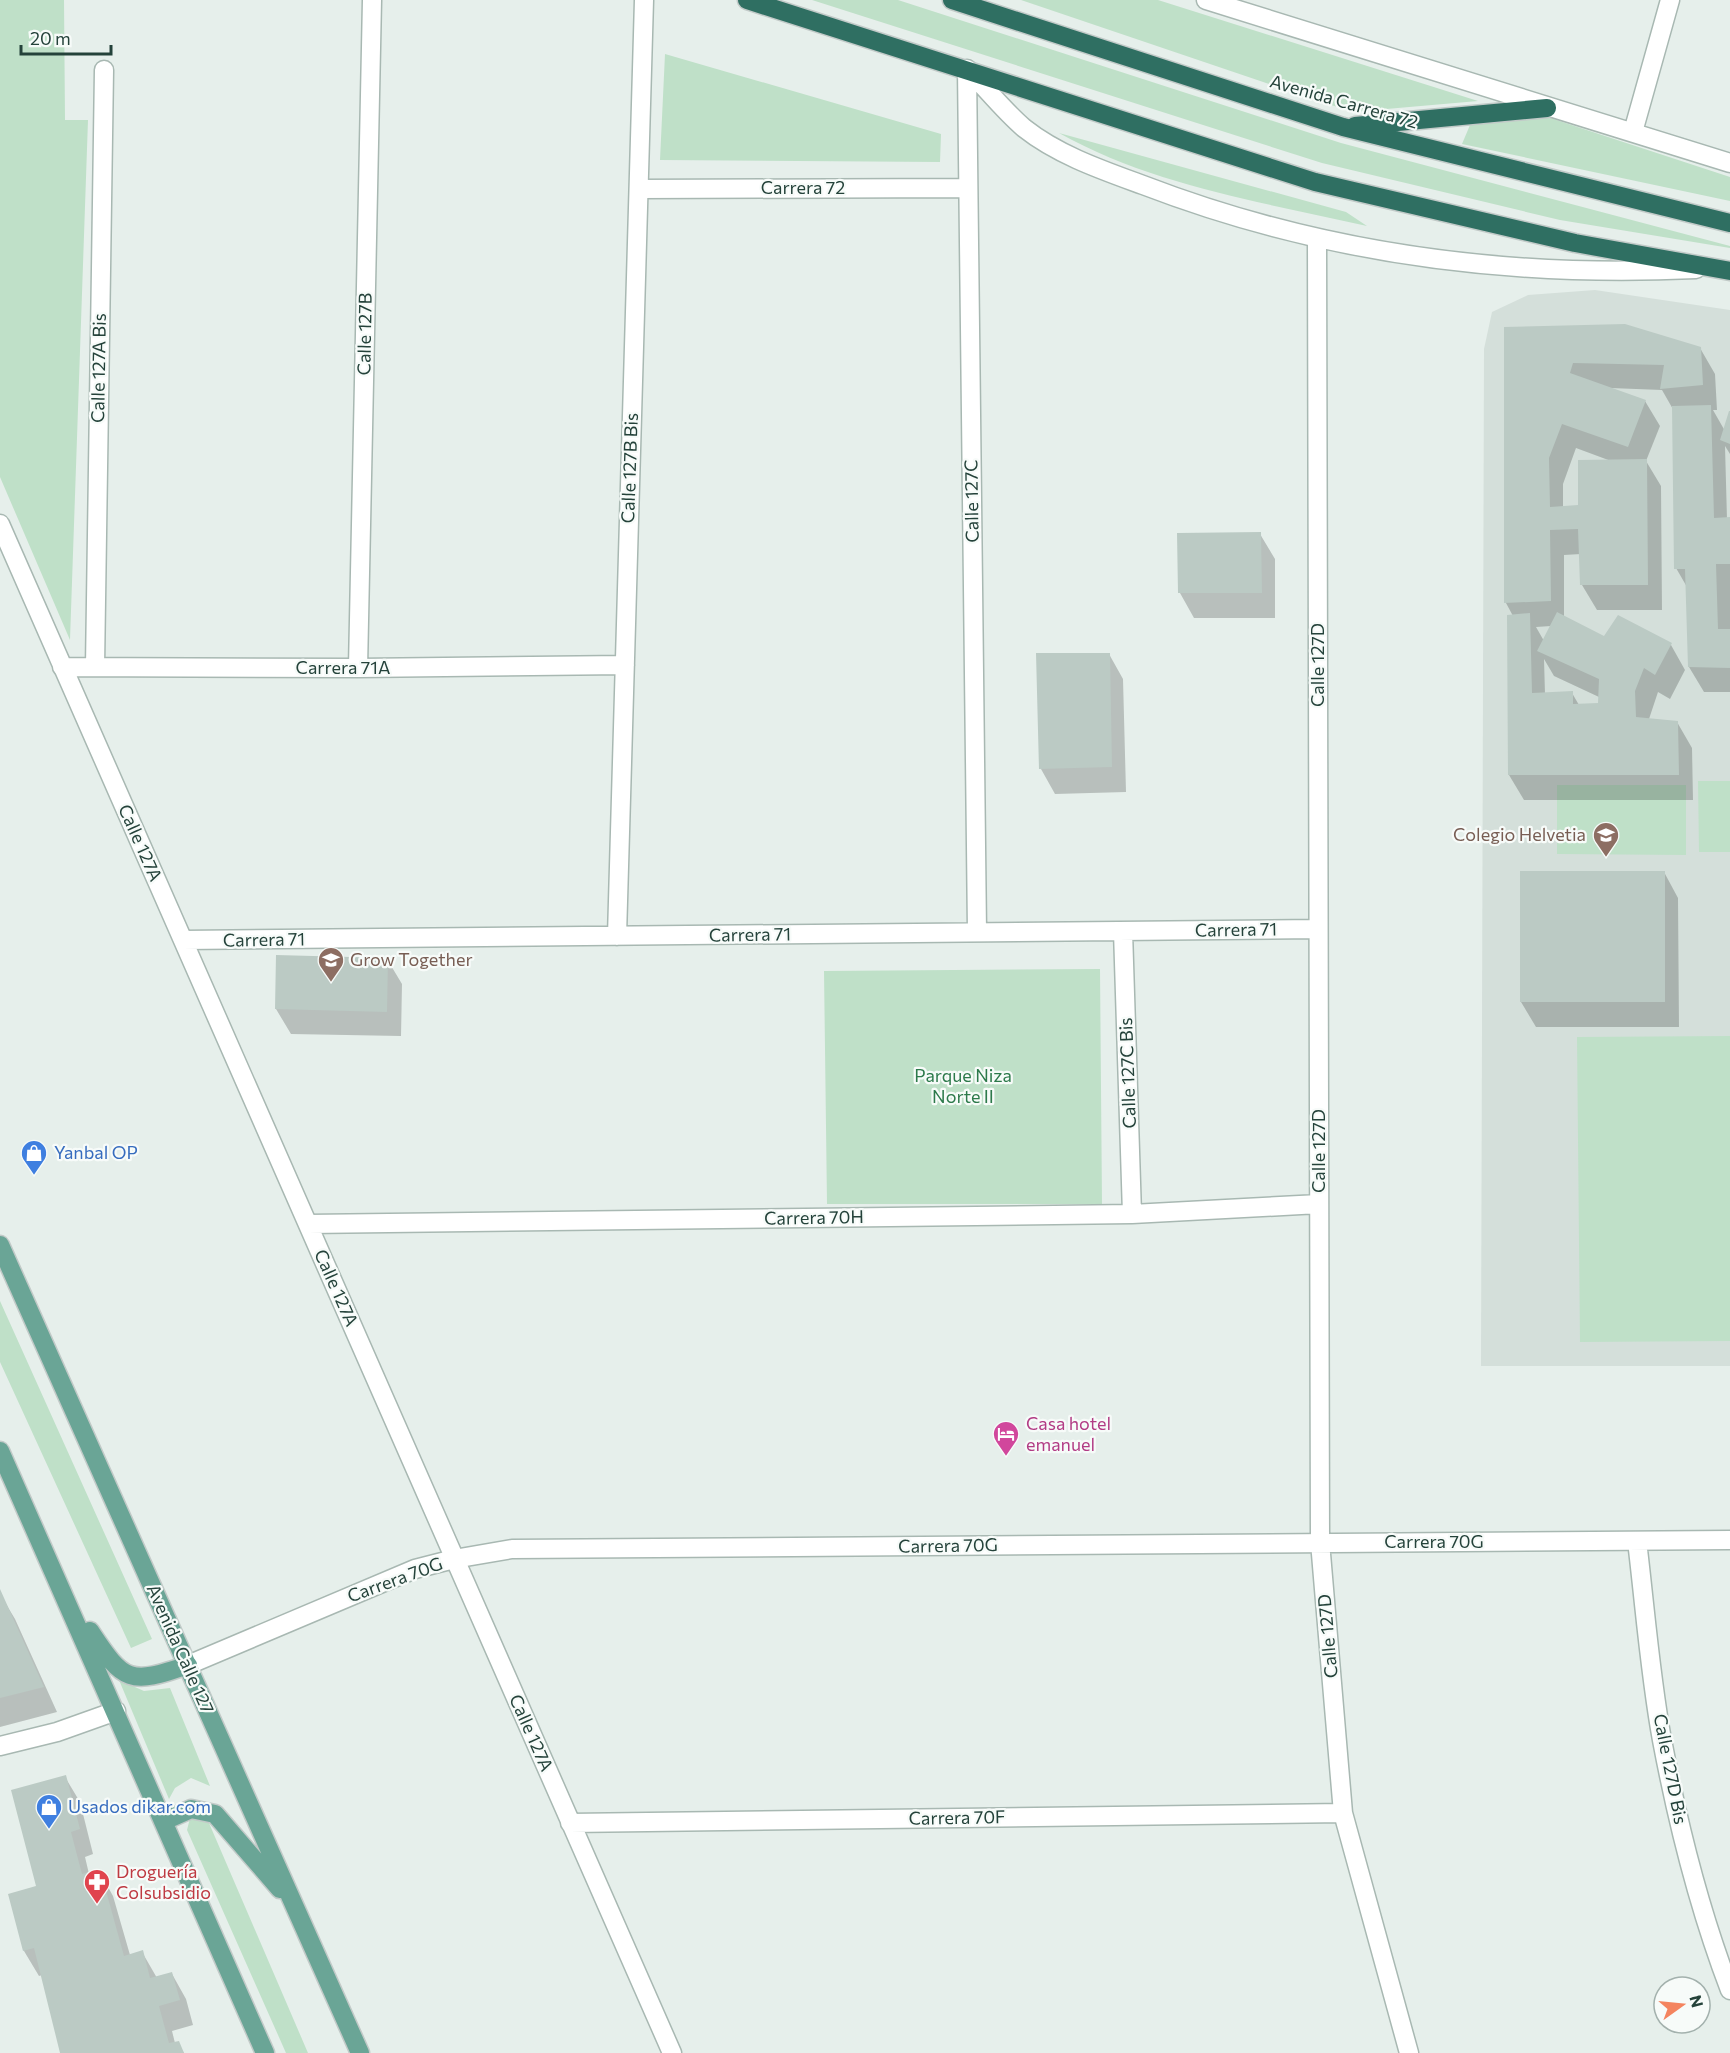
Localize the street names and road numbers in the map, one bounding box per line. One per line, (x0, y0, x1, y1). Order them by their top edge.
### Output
street label: Avenida Carrera 72 (1268, 69, 1421, 133)
street label: Carrera 72 (761, 176, 845, 198)
street label: Calle 127B (352, 292, 376, 375)
street label: Calle 127A Bis (86, 313, 110, 423)
street label: Calle 127B Bis (616, 412, 642, 524)
street label: Calle 127C (959, 459, 983, 543)
street label: Calle 127D (1306, 623, 1328, 707)
street label: Carrera 71A (296, 656, 390, 678)
street label: Calle 127A (114, 801, 168, 884)
street label: Carrera 71 (1195, 917, 1277, 941)
street label: Carrera 71 (709, 922, 791, 946)
street label: Carrera 71 (223, 927, 305, 951)
street label: Calle 127C Bis (1114, 1017, 1140, 1129)
street label: Calle 127D (1307, 1109, 1329, 1193)
street label: Carrera 70H (764, 1205, 864, 1229)
street label: Calle 127A (310, 1246, 364, 1329)
street label: Carrera 70G (1384, 1530, 1484, 1552)
street label: Carrera 70G (898, 1533, 998, 1557)
street label: Carrera 70G (344, 1552, 445, 1606)
street label: Avenida Calle 127 (143, 1580, 219, 1717)
street label: Calle 127D (1312, 1593, 1342, 1679)
street label: Calle 127A (505, 1691, 559, 1774)
street label: Calle 127D Bis (1649, 1712, 1692, 1826)
street label: Carrera 70F (908, 1805, 1006, 1829)

